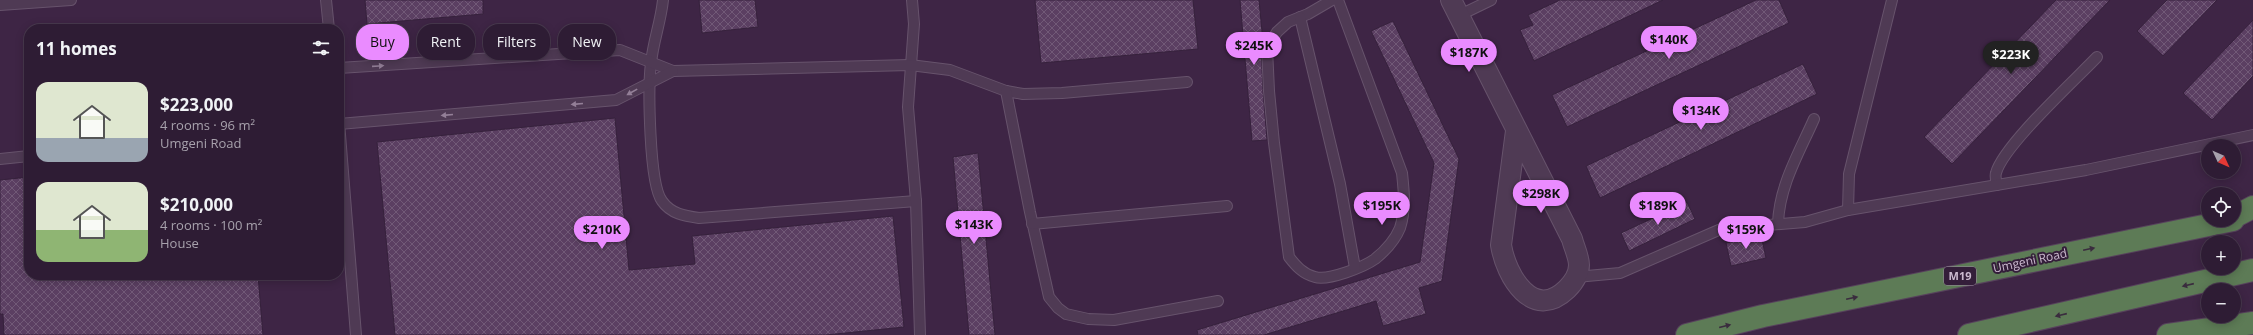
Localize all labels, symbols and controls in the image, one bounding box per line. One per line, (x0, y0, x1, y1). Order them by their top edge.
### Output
chip: Buy (356, 24, 409, 60)
chip: Rent (417, 24, 475, 60)
chip: Filters (483, 24, 550, 60)
chip: New (558, 24, 616, 60)
pin: $140K (1641, 26, 1697, 60)
text: $140K (1650, 30, 1688, 48)
pin: $245K (1226, 32, 1282, 66)
text: $245K (1235, 36, 1273, 54)
text: 11 homes (36, 37, 117, 60)
icon: filters (310, 37, 332, 59)
pin: $187K (1441, 39, 1497, 73)
pin: $223K (1983, 41, 2039, 75)
text: $187K (1450, 43, 1488, 61)
text: $223K (1992, 45, 2030, 63)
one-way arrow (372, 62, 384, 69)
one-way arrow (626, 88, 638, 95)
text: $223,000 (160, 93, 233, 116)
pin: $134K (1673, 97, 1729, 131)
icon: home (68, 98, 116, 146)
one-way arrow (571, 100, 583, 107)
text: $134K (1682, 101, 1720, 119)
one-way arrow (441, 111, 453, 118)
text: 4 rooms · 96 m² (160, 116, 255, 134)
text: Umgeni Road (160, 134, 242, 152)
north arrow (2201, 139, 2241, 179)
map controls (2201, 139, 2241, 323)
pin: $298K (1513, 180, 1569, 214)
text: $298K (1522, 184, 1560, 202)
button: locate (2201, 187, 2241, 227)
pin: $195K (1354, 192, 1410, 226)
pin: $189K (1630, 192, 1686, 226)
text: $210,000 (160, 193, 233, 216)
text: $195K (1363, 196, 1401, 214)
text: $189K (1639, 196, 1677, 214)
icon: home (68, 198, 116, 246)
pin: $143K (946, 211, 1002, 245)
text: $143K (955, 215, 993, 233)
text: 4 rooms · 100 m² (160, 216, 262, 234)
pin: $210K (574, 216, 630, 250)
pin: $159K (1718, 216, 1774, 250)
text: $210K (583, 220, 621, 238)
text: $159K (1727, 220, 1765, 238)
text: House (160, 234, 199, 252)
button: + (2201, 235, 2241, 275)
street label: Umgeni Road (1991, 244, 2068, 277)
one-way arrow (2083, 246, 2095, 252)
road number: M19 (1944, 267, 1976, 285)
one-way arrow (2182, 283, 2194, 289)
button: − (2201, 283, 2241, 323)
one-way arrow (1846, 294, 1858, 300)
one-way arrow (2055, 312, 2067, 318)
one-way arrow (1719, 322, 1731, 328)

